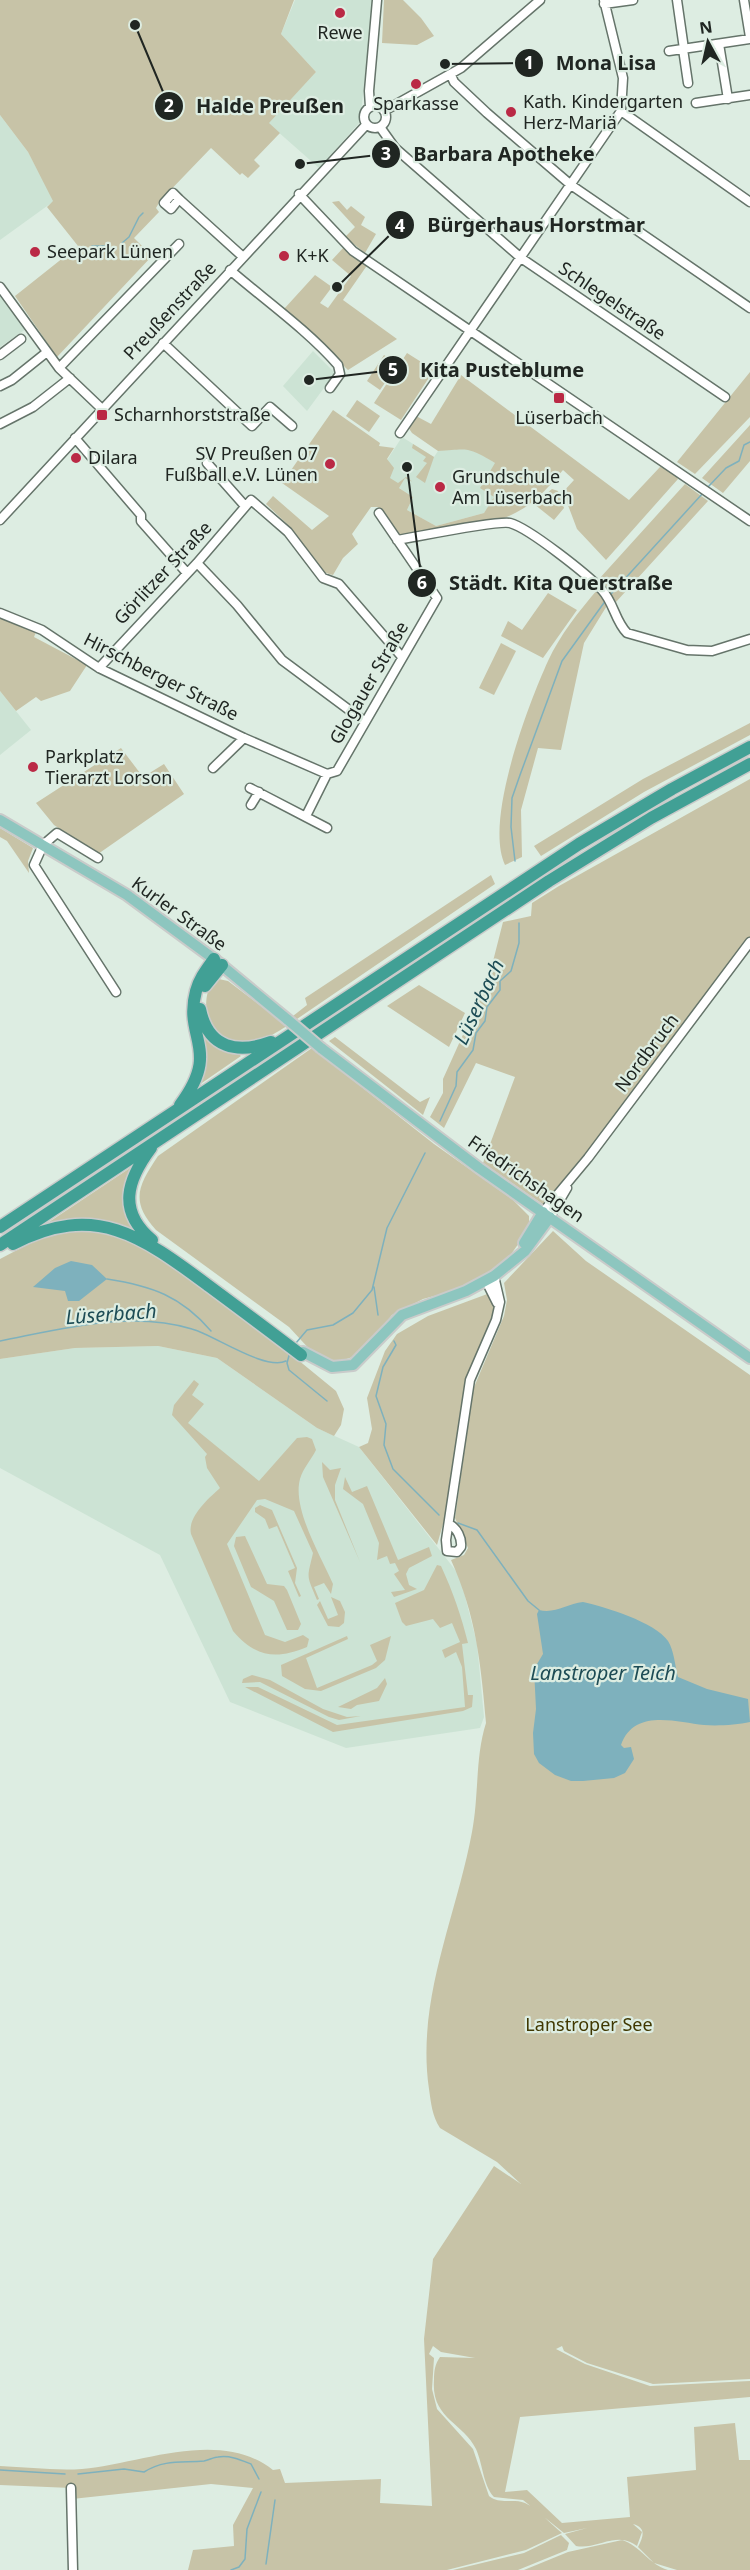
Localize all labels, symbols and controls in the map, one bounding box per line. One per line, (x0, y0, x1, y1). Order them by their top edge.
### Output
marker: Rewe (333, 6, 347, 20)
north arrow (678, 12, 738, 72)
text: N (698, 15, 714, 39)
place label: Rewe (317, 20, 363, 44)
callout: Mona Lisa (514, 44, 668, 82)
text: Mona Lisa (556, 49, 656, 76)
text: 1 (524, 50, 534, 74)
marker: Sparkasse (409, 77, 423, 91)
callout: Halde Preußen (154, 87, 356, 125)
place label: Kath. Kindergarten Herz-Mariä (523, 89, 683, 134)
place label: Sparkasse (373, 91, 459, 115)
text: Halde Preußen (196, 92, 344, 119)
text: 2 (164, 93, 174, 117)
marker: Kath. Kindergarten Herz-Mariä (504, 105, 518, 119)
callout: Barbara Apotheke (371, 135, 606, 173)
text: Barbara Apotheke (413, 140, 595, 167)
text: 3 (381, 141, 391, 165)
callout: Bürgerhaus Horstmar (385, 206, 657, 244)
text: Bürgerhaus Horstmar (427, 211, 645, 238)
text: 4 (395, 213, 405, 237)
place label: Seepark Lünen (47, 239, 173, 263)
place label: K+K (296, 243, 329, 267)
marker: Seepark Lünen (28, 245, 42, 259)
marker: K+K (277, 249, 291, 263)
street label: Preußenstraße (118, 256, 221, 364)
street label: Schlegelstraße (554, 256, 671, 345)
callout: Kita Pusteblume (378, 351, 596, 389)
text: Kita Pusteblume (420, 356, 584, 383)
text: 5 (388, 357, 398, 381)
marker: Lüserbach (552, 391, 566, 405)
place label: Scharnhorststraße (114, 402, 271, 426)
place label: Lüserbach (515, 405, 603, 429)
marker: Scharnhorststraße (95, 408, 109, 422)
place label: SV Preußen 07 Fußball e.V. Lünen (165, 441, 318, 486)
place label: Dilara (88, 445, 138, 469)
marker: Dilara (69, 451, 83, 465)
marker: SV Preußen 07 Fußball e.V. Lünen (323, 457, 337, 471)
place label: Grundschule Am Lüserbach (452, 464, 573, 509)
marker: Grundschule Am Lüserbach (433, 480, 447, 494)
street label: Görlitzer Straße (108, 515, 216, 629)
callout: Städt. Kita Querstraße (407, 564, 685, 602)
text: Städt. Kita Querstraße (449, 569, 673, 596)
text: 6 (417, 570, 427, 594)
street label: Glogauer Straße (323, 617, 413, 748)
street label: Hirschberger Straße (80, 627, 243, 726)
place label: Parkplatz Tierarzt Lorson (45, 744, 172, 789)
marker: Parkplatz Tierarzt Lorson (26, 760, 40, 774)
street label: Kurler Straße (127, 871, 232, 956)
water label: Lüserbach (447, 955, 510, 1049)
street label: Nordbruch (609, 1008, 684, 1096)
street label: Friedrichshagen (464, 1129, 589, 1227)
water label: Lüserbach (64, 1297, 157, 1330)
water label: Lanstroper Teich (530, 1659, 676, 1686)
park label: Lanstroper See (525, 2012, 653, 2036)

